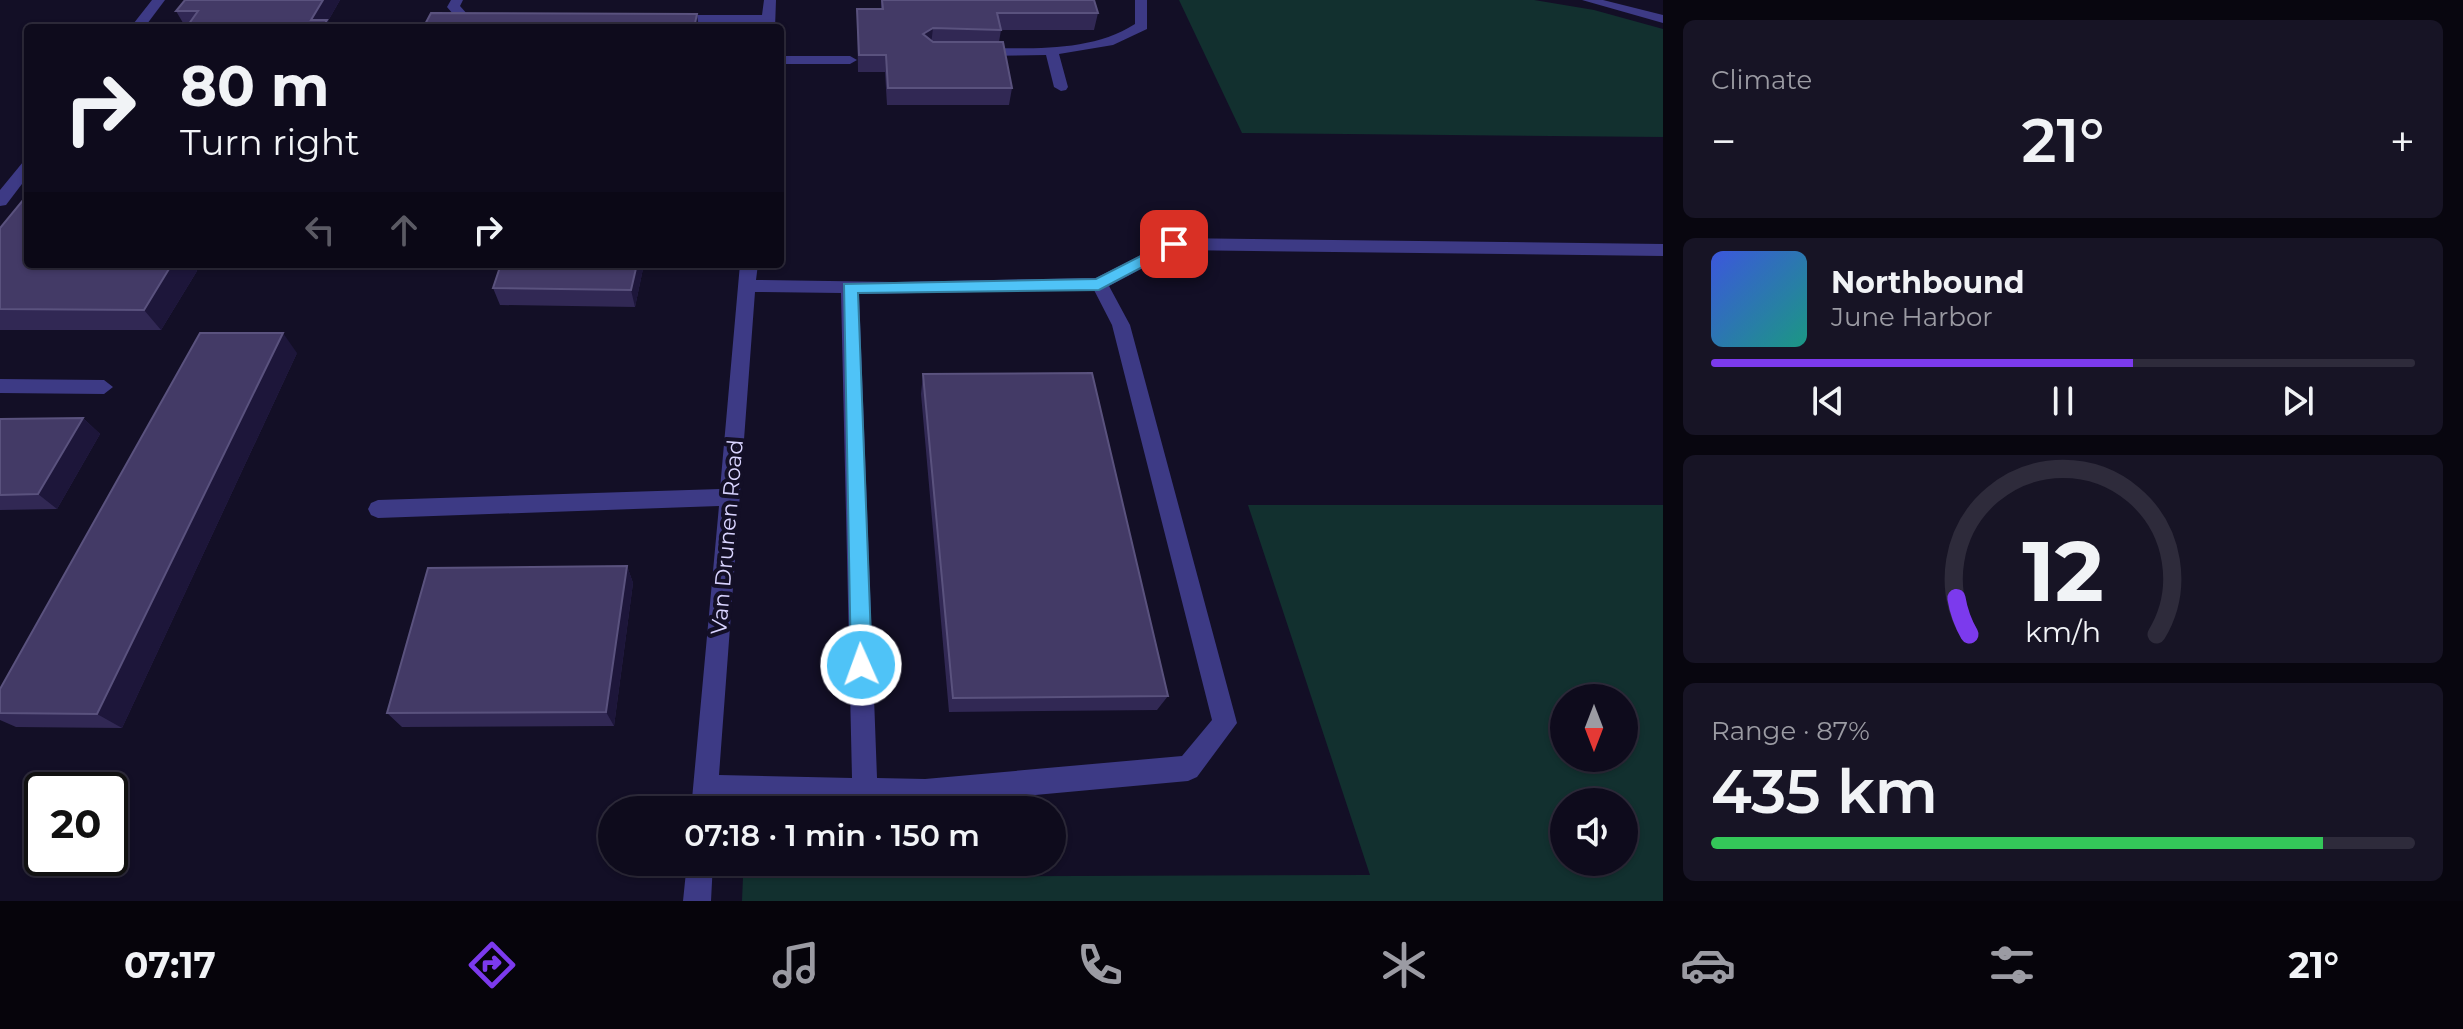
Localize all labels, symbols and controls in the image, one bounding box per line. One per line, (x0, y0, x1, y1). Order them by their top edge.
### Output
text: 80 m (180, 52, 330, 120)
icon: right (48, 56, 152, 160)
text: Climate (1711, 64, 1812, 96)
text: 21° (2022, 104, 2104, 177)
text: − (1711, 114, 1736, 168)
text: + (2390, 114, 2415, 168)
text: Turn right (180, 120, 360, 164)
icon: left (298, 208, 342, 252)
icon: ahead (382, 208, 426, 252)
icon: right (466, 208, 510, 252)
pin (1140, 210, 1208, 278)
icon: arrive (1152, 222, 1196, 266)
text: Northbound (1831, 264, 2025, 301)
text: June Harbor (1831, 301, 1993, 333)
icon: previous (1806, 379, 1850, 423)
icon: pause (2041, 379, 2085, 423)
icon: next (2276, 379, 2320, 423)
street label: Van Drunen Road (705, 438, 749, 636)
text: 12 (2022, 520, 2104, 622)
text: km/h (2025, 615, 2101, 650)
position arrow (819, 623, 903, 707)
north arrow (1550, 684, 1638, 772)
map controls (1550, 684, 1638, 876)
text: Range · 87% (1711, 715, 1870, 747)
text: 435 km (1711, 755, 1938, 828)
speed limit sign: 20 (24, 772, 128, 876)
button: sound (1550, 788, 1638, 876)
text: 07:18 · 1 min · 150 m (684, 817, 980, 854)
icon: directions (464, 937, 520, 993)
icon: music (768, 937, 824, 993)
icon: phone (1072, 937, 1128, 993)
icon: climate (1376, 937, 1432, 993)
icon: car (1680, 937, 1736, 993)
icon: filters (1984, 937, 2040, 993)
text: 07:17 (124, 943, 216, 987)
text: 21° (2288, 943, 2339, 987)

